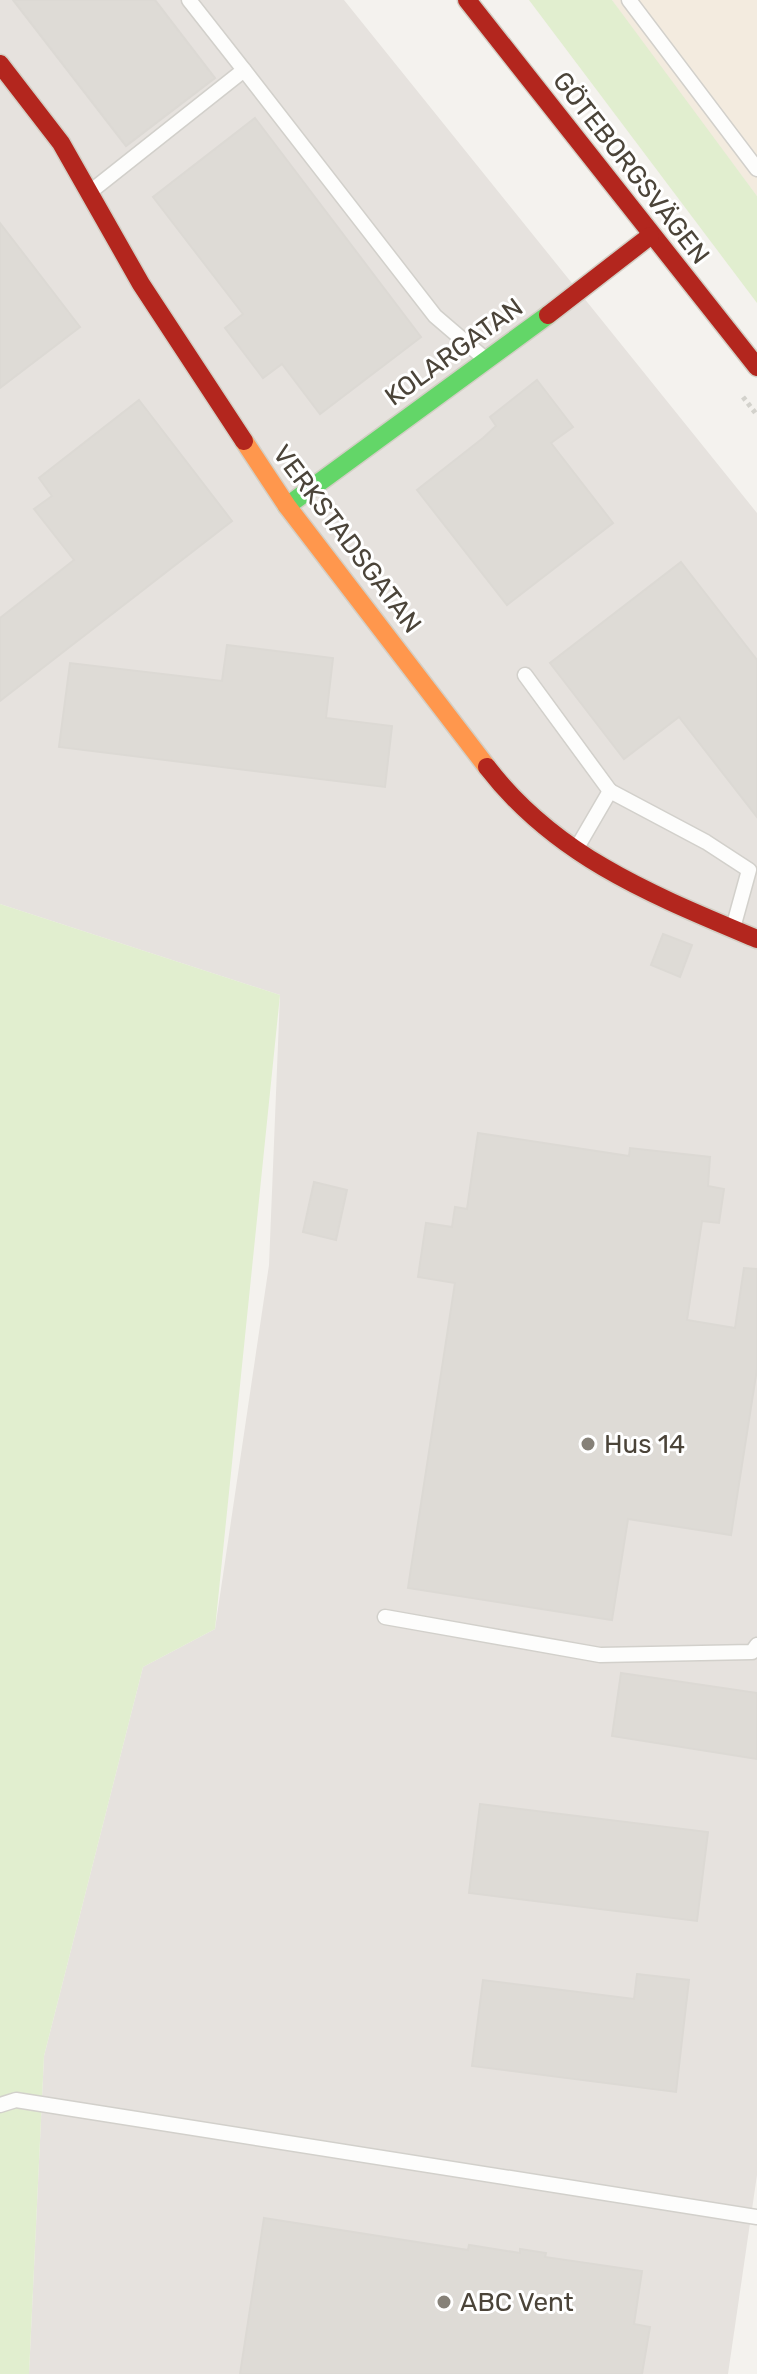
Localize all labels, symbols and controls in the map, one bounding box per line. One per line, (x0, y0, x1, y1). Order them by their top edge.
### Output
street label: GÖTEBORGSVÄGEN (546, 66, 716, 270)
street label: KOLARGATAN (379, 292, 529, 412)
street label: VERKSTADSGATAN (266, 439, 428, 639)
place label: Hus 14 (604, 1429, 685, 1460)
marker: Hus 14 (579, 1435, 597, 1453)
place label: ABC Vent (460, 2287, 574, 2318)
marker: ABC Vent (435, 2293, 453, 2311)

